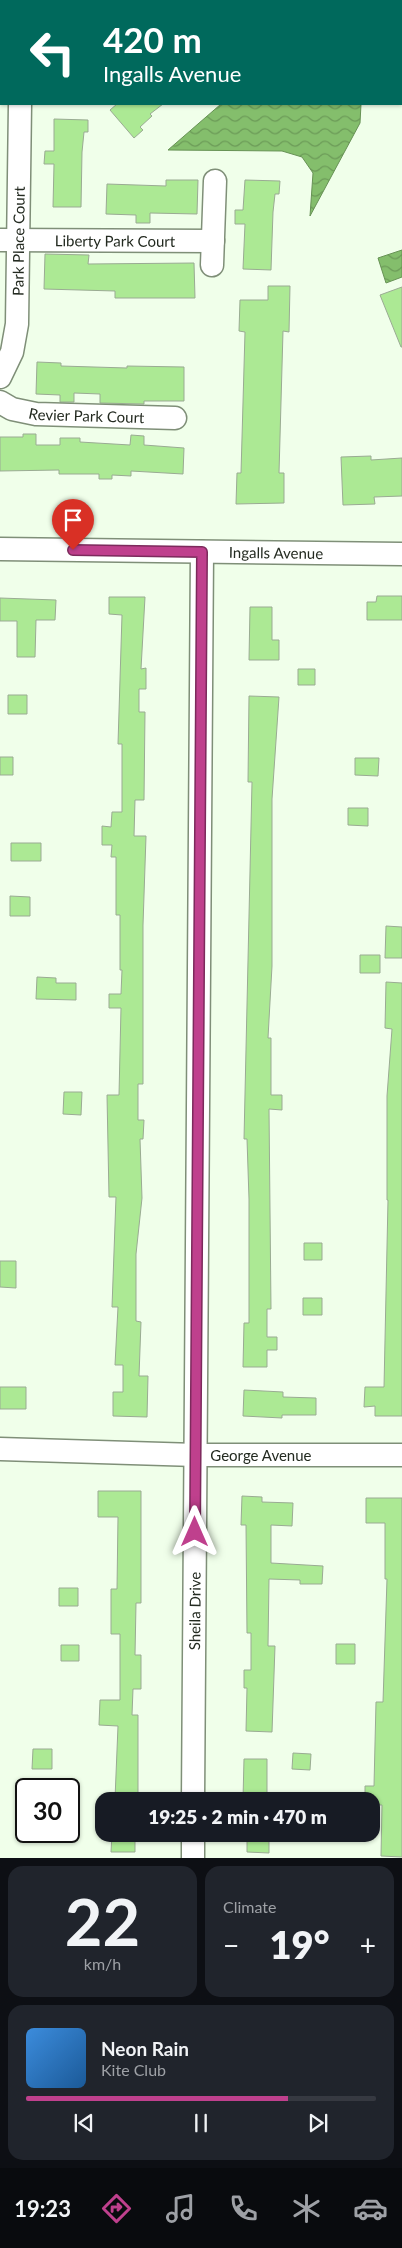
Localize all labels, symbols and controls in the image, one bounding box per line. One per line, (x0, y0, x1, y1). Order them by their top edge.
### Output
text: 420 m (103, 18, 202, 60)
icon: left (20, 20, 85, 85)
text: Ingalls Avenue (103, 60, 241, 87)
street label: Park Place Court (8, 186, 28, 296)
street label: Liberty Park Court (55, 231, 176, 250)
street label: Revier Park Court (27, 404, 145, 426)
pin (52, 499, 94, 550)
icon: arrive (59, 506, 87, 534)
street label: Ingalls Avenue (229, 543, 323, 562)
street label: George Avenue (210, 1446, 312, 1464)
position arrow (168, 1505, 220, 1557)
street label: Sheila Drive (185, 1572, 204, 1650)
speed limit sign: 30 (15, 1778, 80, 1843)
text: 19:25 · 2 min · 470 m (148, 1805, 327, 1828)
text: 22 (65, 1882, 140, 1960)
text: Climate (223, 1897, 276, 1916)
text: 19° (270, 1921, 329, 1967)
text: − (223, 1928, 239, 1962)
text: + (360, 1928, 376, 1962)
text: km/h (84, 1954, 121, 1973)
text: Neon Rain (101, 2037, 189, 2060)
text: Kite Club (101, 2060, 166, 2079)
icon: previous (70, 2109, 98, 2137)
icon: pause (187, 2109, 215, 2137)
icon: next (304, 2109, 332, 2137)
icon: directions (99, 2191, 134, 2226)
icon: music (163, 2191, 198, 2226)
icon: phone (226, 2191, 261, 2226)
icon: climate (289, 2191, 324, 2226)
icon: car (353, 2191, 388, 2226)
text: 19:23 (14, 2195, 71, 2222)

